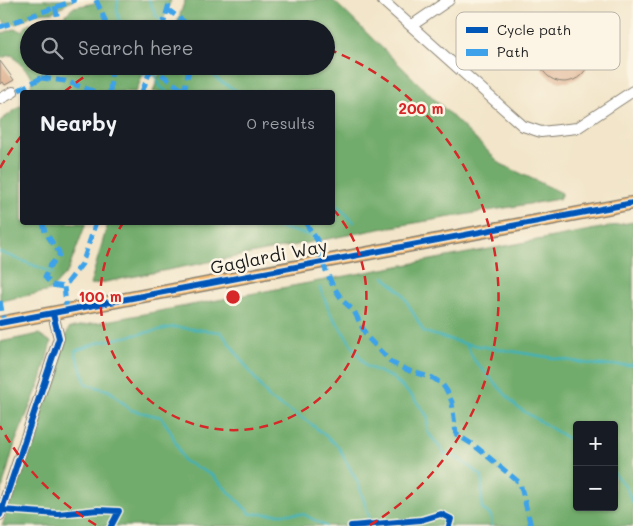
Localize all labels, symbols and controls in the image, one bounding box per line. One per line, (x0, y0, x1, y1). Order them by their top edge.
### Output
legend (456, 12, 620, 70)
search box (20, 20, 335, 75)
text: Cycle path (497, 20, 571, 39)
icon: search (38, 34, 66, 62)
text: Search here (78, 35, 194, 60)
text: Path (497, 42, 528, 61)
text: 200 m (399, 98, 444, 118)
text: Nearby (40, 109, 117, 136)
text: 0 results (247, 112, 315, 133)
street label: Gaglardi Way (208, 233, 329, 279)
text: 100 m (78, 286, 122, 306)
centre of rings (224, 288, 242, 306)
map controls (573, 421, 618, 511)
button: + (573, 421, 618, 466)
button: − (573, 466, 618, 511)

